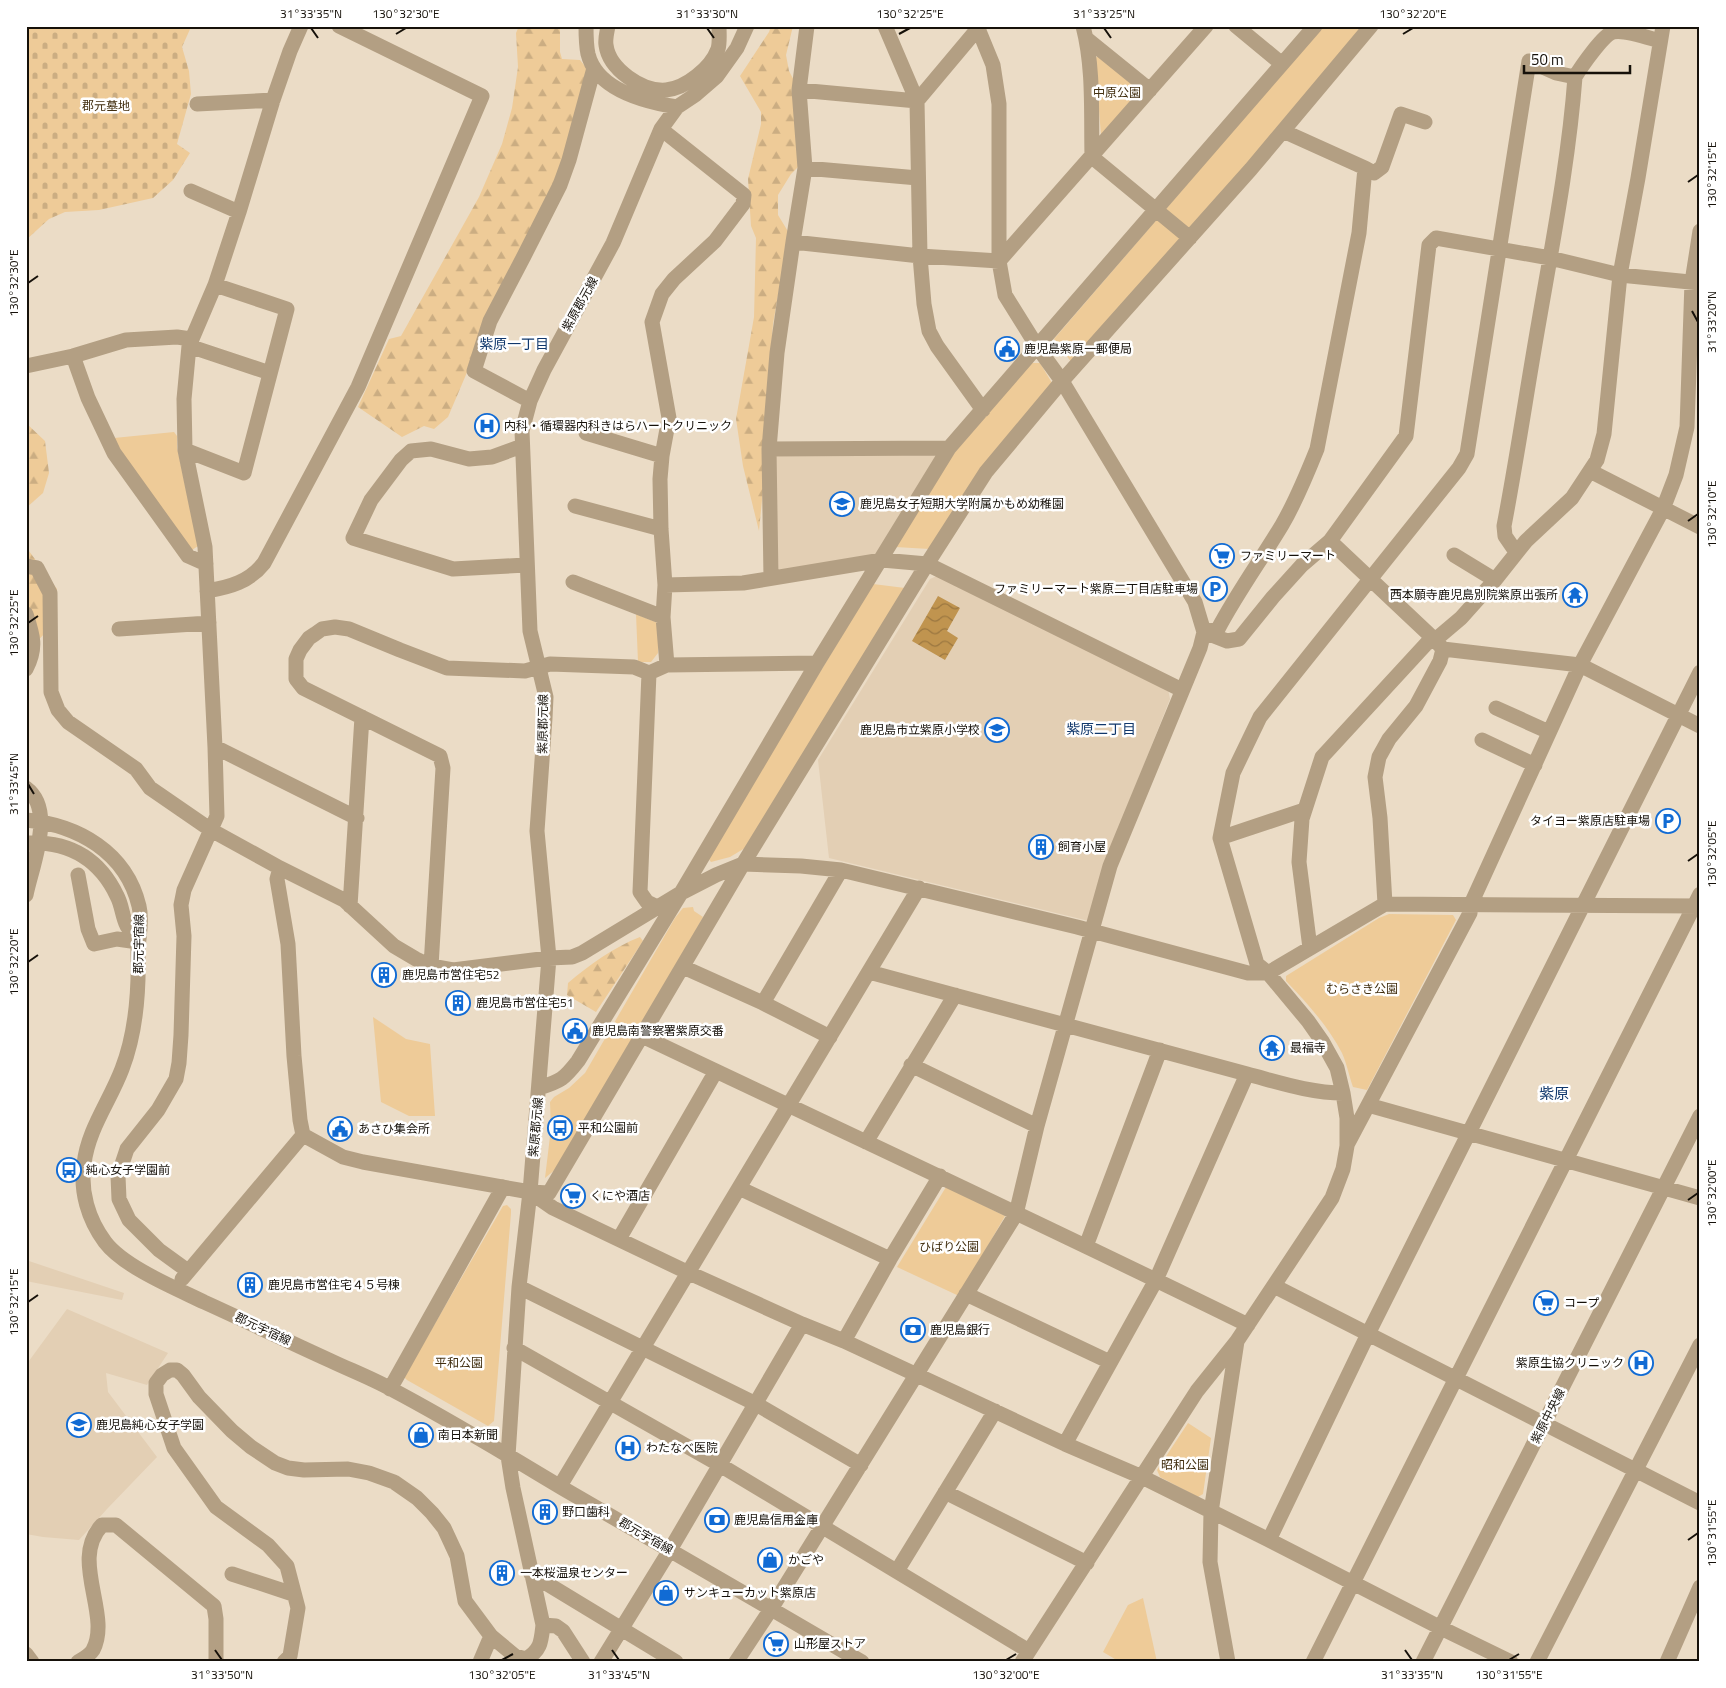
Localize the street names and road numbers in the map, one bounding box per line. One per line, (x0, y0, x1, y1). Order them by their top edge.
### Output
street label: 紫原郡元線 (557, 273, 602, 335)
street label: 紫原郡元線 (532, 694, 553, 754)
street label: 郡元宇宿線 (128, 914, 149, 974)
street label: 紫原郡元線 (523, 1096, 548, 1158)
street label: 郡元宇宿線 (232, 1307, 294, 1350)
street label: 紫原中央線 (1525, 1385, 1570, 1447)
street label: 郡元宇宿線 (616, 1512, 677, 1559)

